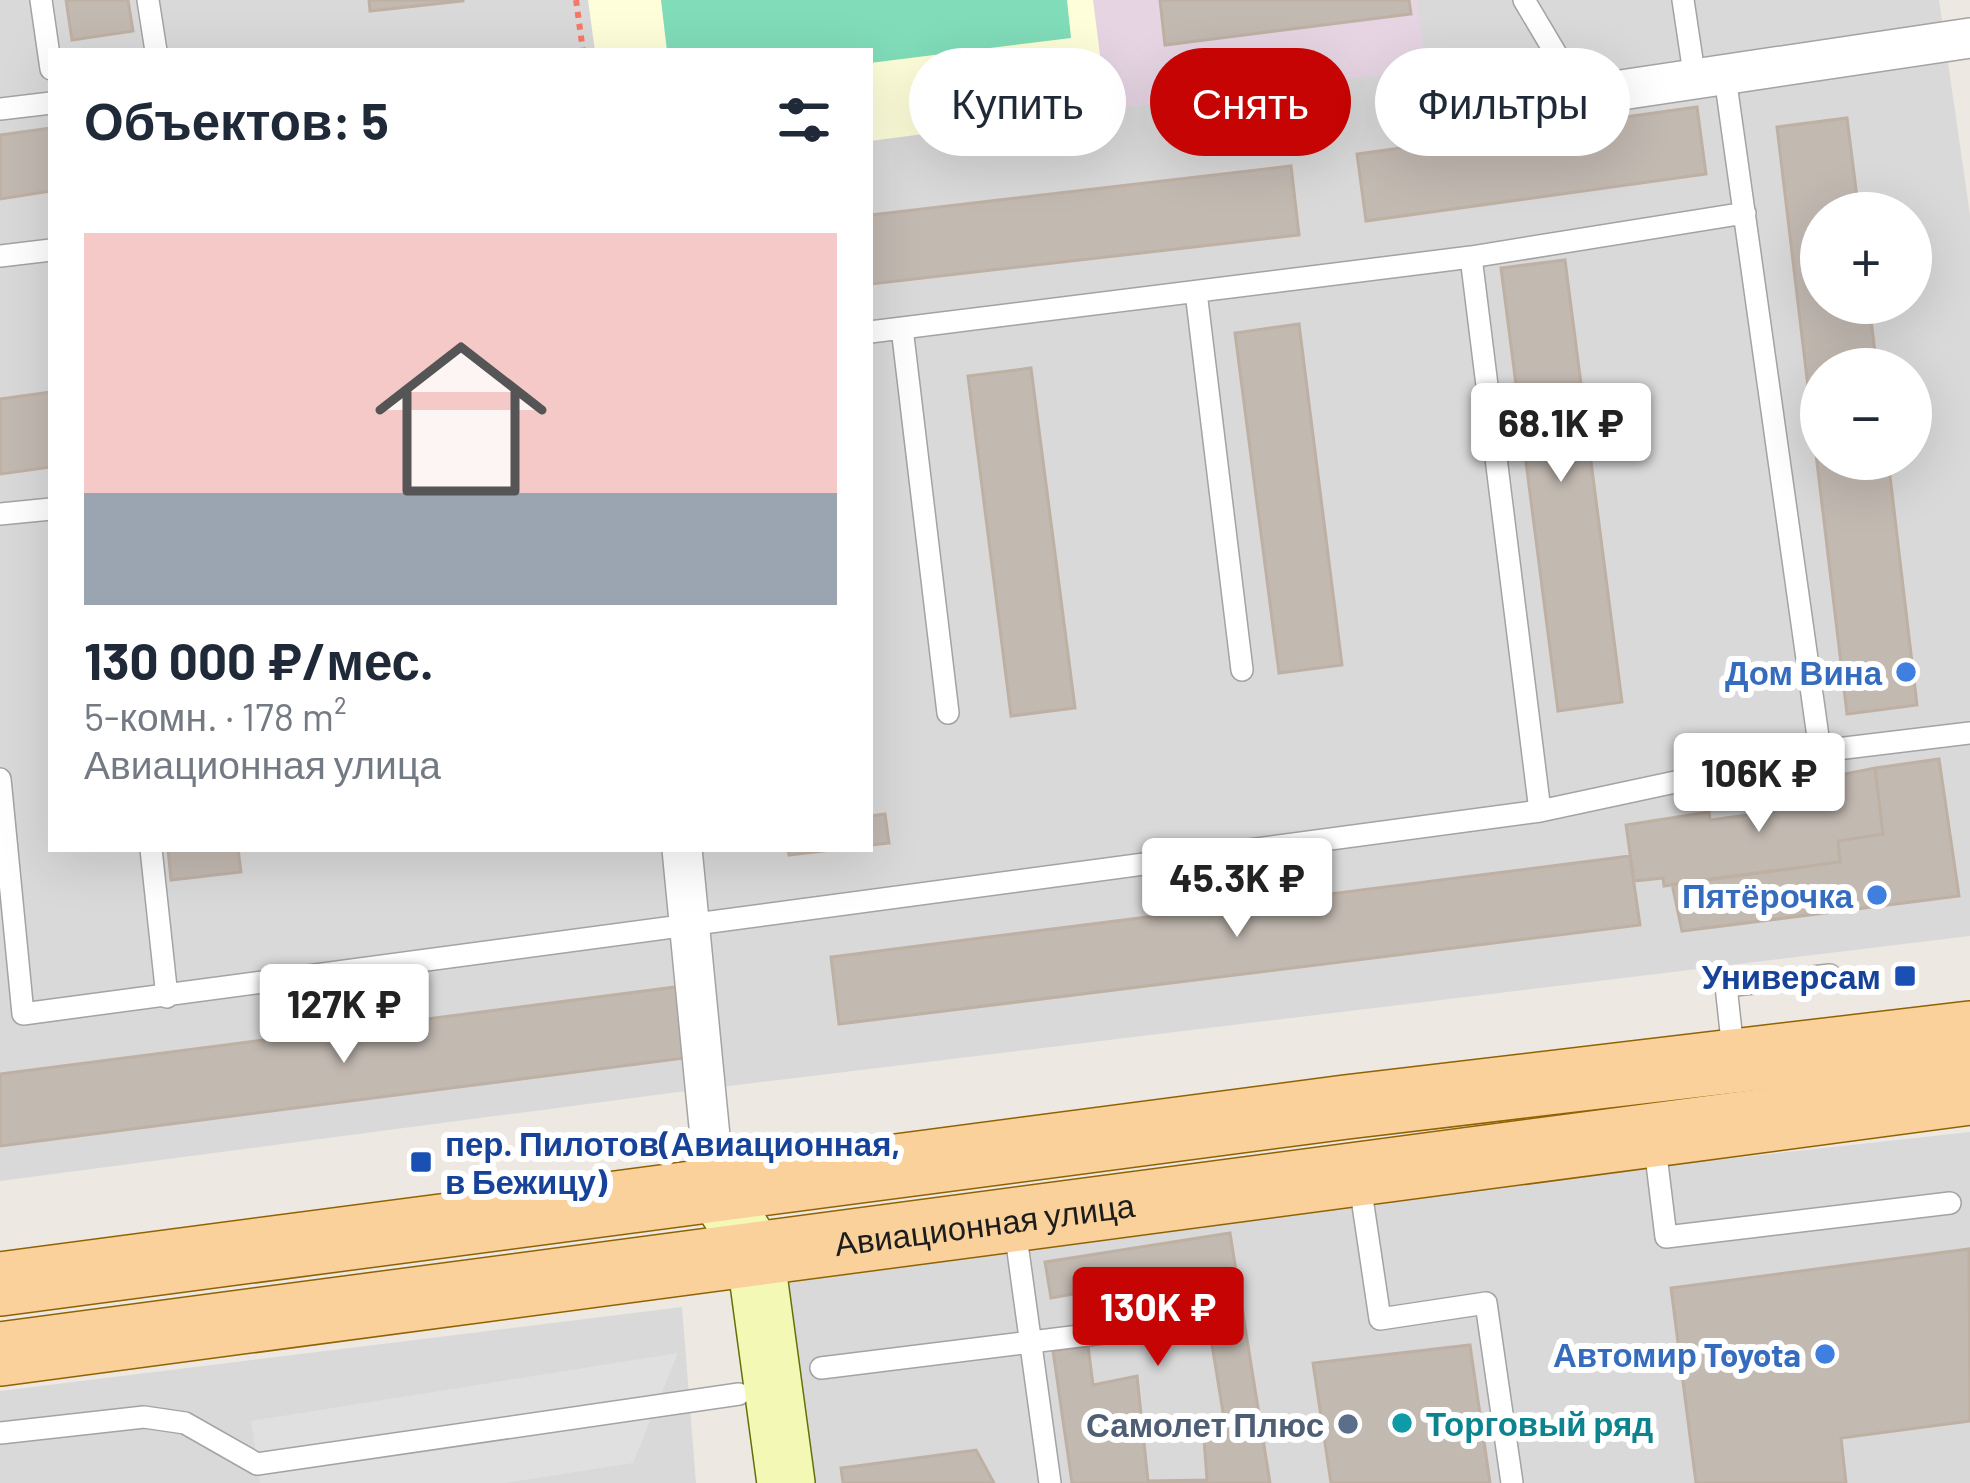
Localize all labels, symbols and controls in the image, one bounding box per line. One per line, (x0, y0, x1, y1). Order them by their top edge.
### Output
chip: Купить (909, 48, 1126, 156)
chip: Снять (1150, 48, 1351, 156)
chip: Фильтры (1375, 48, 1630, 156)
icon: filters (771, 87, 837, 153)
text: Объектов: 5 (84, 89, 389, 150)
map controls (1800, 192, 1932, 480)
button: + (1800, 192, 1932, 324)
icon: home (353, 311, 569, 527)
button: − (1800, 348, 1932, 480)
pin: 68.1K ₽ (1450, 383, 1672, 485)
text: 68.1K ₽ (1498, 398, 1624, 445)
text: 130 000 ₽/мес. (84, 629, 434, 690)
place label: Дом Вина (1725, 652, 1883, 692)
marker: Дом Вина (1893, 659, 1919, 685)
text: 5-комн. · 178 m² (84, 692, 347, 739)
pin: 106K ₽ (1661, 733, 1857, 835)
text: Авиационная улица (84, 740, 441, 787)
text: 106K ₽ (1701, 748, 1817, 795)
pin: 45.3K ₽ (1126, 838, 1348, 940)
text: 45.3K ₽ (1169, 853, 1305, 900)
place label: Пятёрочка (1682, 875, 1854, 915)
marker: Пятёрочка (1864, 882, 1890, 908)
place label: Универсам (1702, 956, 1881, 996)
marker: Универсам (1892, 963, 1918, 989)
pin: 127K ₽ (246, 964, 442, 1066)
text: 127K ₽ (287, 979, 401, 1026)
place label: пер. Пилотов(Авиационная, в Бежицу) (445, 1123, 900, 1201)
marker: пер. Пилотов(Авиационная, в Бежицу) (408, 1149, 434, 1175)
street label: Авиационная улица (832, 1184, 1137, 1263)
pin: 130K ₽ (1060, 1267, 1256, 1369)
text: 130K ₽ (1100, 1282, 1216, 1329)
place label: Автомир Toyota (1553, 1334, 1801, 1374)
marker: Автомир Toyota (1812, 1341, 1838, 1367)
place label: Торговый ряд (1426, 1403, 1653, 1443)
place label: Самолет Плюс (1086, 1404, 1324, 1444)
marker: Торговый ряд (1389, 1410, 1415, 1436)
marker: Самолет Плюс (1335, 1411, 1361, 1437)

